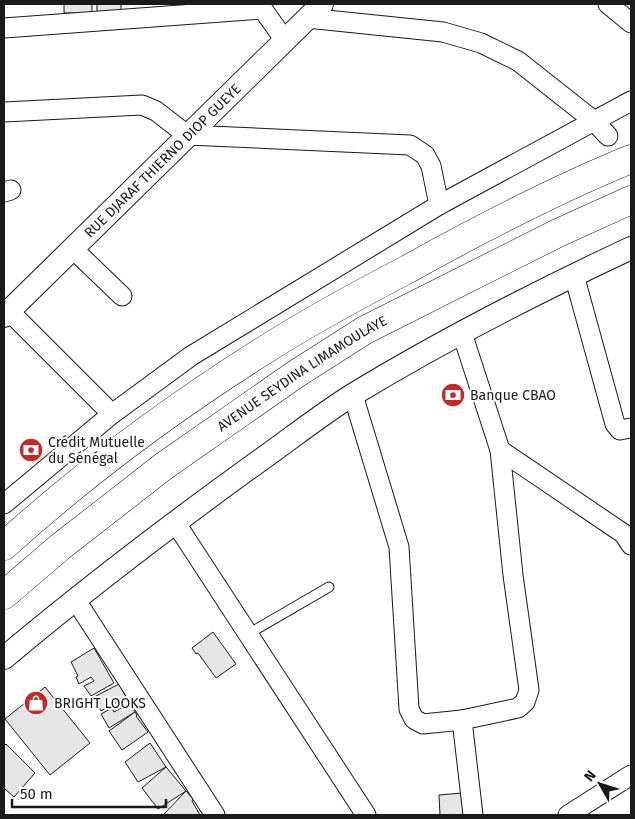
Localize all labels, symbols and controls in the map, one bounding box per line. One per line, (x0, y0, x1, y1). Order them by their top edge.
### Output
street label: RUE DJARAF THIERNO DIOP GUEYE (81, 80, 244, 241)
street label: AVENUE SEYDINA LIMAMOULAYE (214, 312, 390, 435)
bank icon: Banque CBAO (440, 382, 466, 408)
place label: Banque CBAO (470, 387, 556, 404)
place label: Crédit Mutuelle du Sénégal (48, 434, 145, 467)
bank icon: Crédit Mutuelle du Sénégal (18, 437, 44, 463)
shop icon: BRIGHT LOOKS (23, 690, 49, 716)
place label: BRIGHT LOOKS (54, 695, 146, 712)
north arrow (575, 759, 625, 809)
text: N (581, 767, 600, 785)
scale bar (12, 776, 166, 808)
text: 50 m (20, 785, 53, 803)

